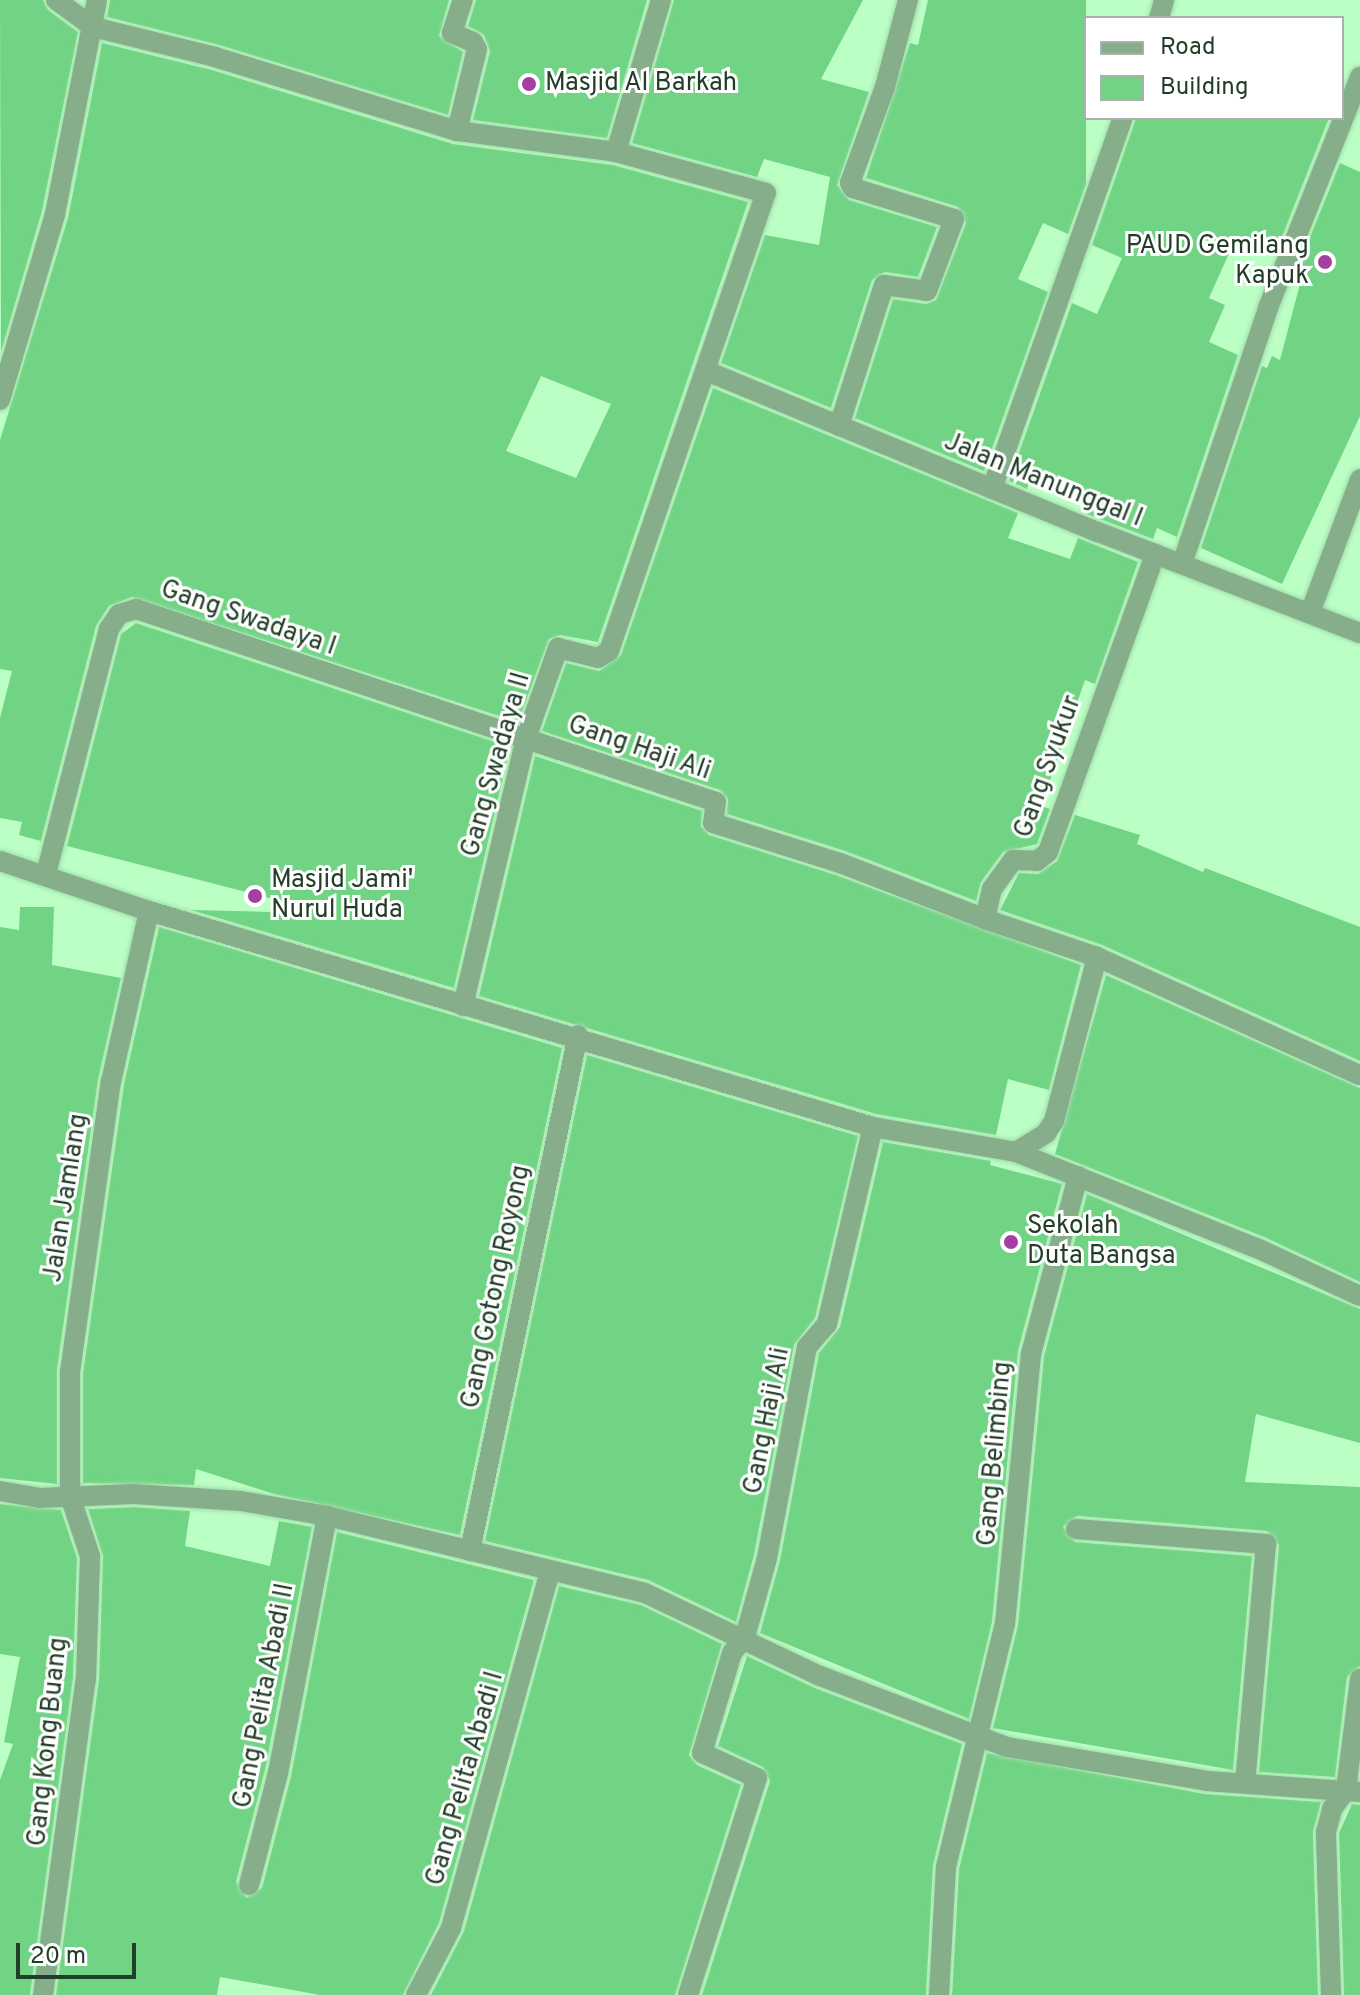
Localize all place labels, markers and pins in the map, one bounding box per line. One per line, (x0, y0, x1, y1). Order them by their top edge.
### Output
place label: Masjid Al Barkah (545, 68, 738, 100)
marker: Masjid Al Barkah (520, 75, 538, 93)
place label: PAUD Gemilang Kapuk (1126, 231, 1309, 292)
marker: PAUD Gemilang Kapuk (1316, 253, 1334, 271)
place label: Masjid Jami' Nurul Huda (271, 865, 413, 926)
marker: Masjid Jami' Nurul Huda (246, 887, 264, 905)
place label: Sekolah Duta Bangsa (1027, 1211, 1175, 1272)
marker: Sekolah Duta Bangsa (1002, 1233, 1020, 1251)

